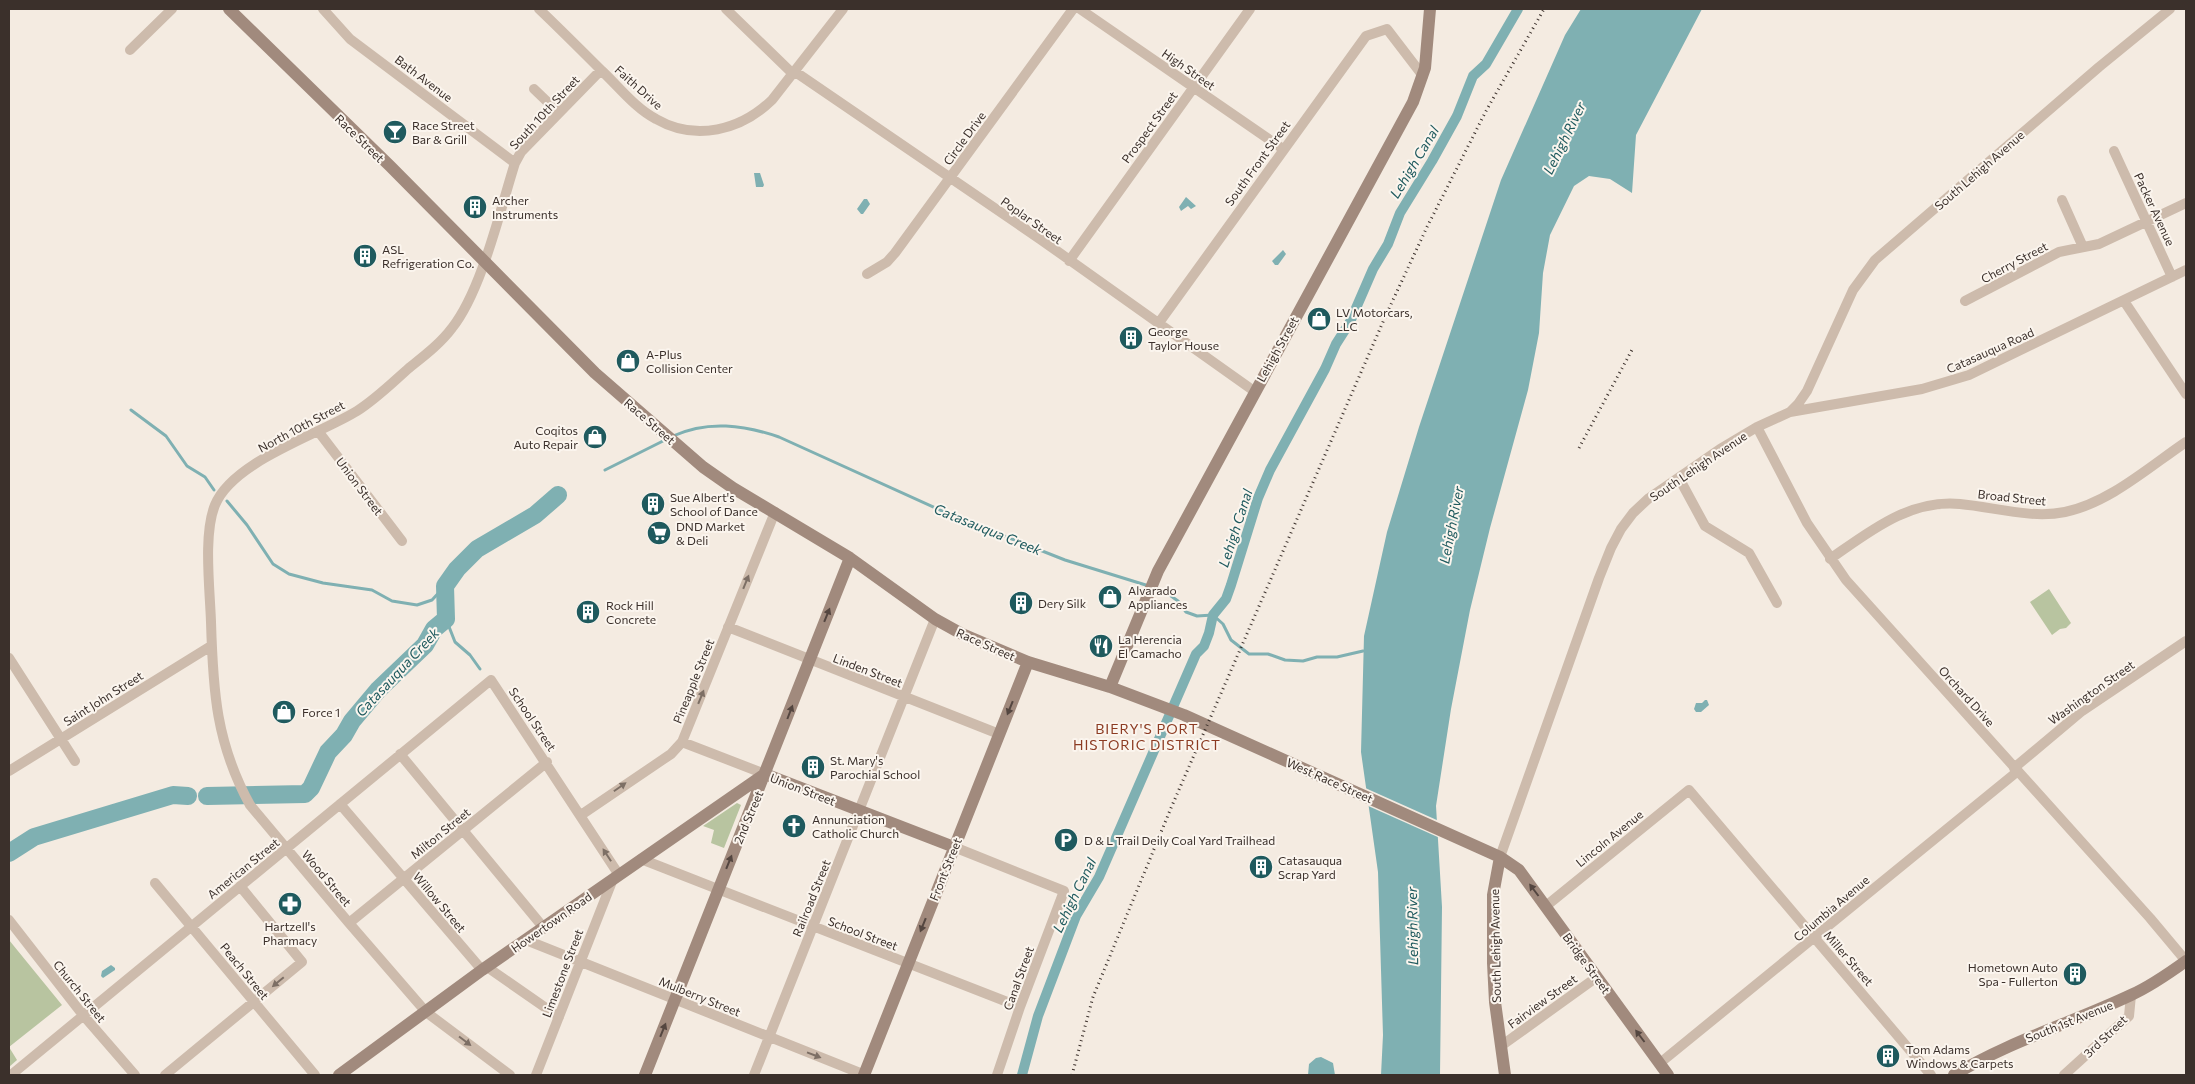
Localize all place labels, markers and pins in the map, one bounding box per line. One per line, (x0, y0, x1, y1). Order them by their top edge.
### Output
place label: Race Street Bar & Grill (412, 118, 475, 146)
bar icon: Race Street Bar & Grill (382, 119, 408, 145)
place label: Archer Instruments (492, 193, 558, 221)
building icon: Archer Instruments (462, 194, 488, 220)
place label: ASL Refrigeration Co. (382, 242, 475, 270)
building icon: ASL Refrigeration Co. (352, 243, 378, 269)
place label: LV Motorcars, LLC (1336, 305, 1413, 333)
shop icon: LV Motorcars, LLC (1306, 306, 1332, 332)
place label: George Taylor House (1148, 324, 1219, 352)
building icon: George Taylor House (1118, 325, 1144, 351)
place label: A-Plus Collision Center (646, 347, 733, 375)
shop icon: A-Plus Collision Center (615, 348, 641, 374)
place label: Coqitos Auto Repair (514, 423, 578, 451)
shop icon: Coqitos Auto Repair (582, 424, 608, 450)
place label: Sue Albert's School of Dance (670, 490, 758, 518)
building icon: Sue Albert's School of Dance (640, 491, 666, 517)
place label: DND Market & Deli (676, 519, 745, 547)
supermarket icon: DND Market & Deli (646, 520, 672, 546)
place label: Alvarado Appliances (1128, 583, 1188, 611)
shop icon: Alvarado Appliances (1097, 584, 1123, 610)
building icon: Dery Silk (1008, 590, 1034, 616)
place label: Dery Silk (1038, 596, 1087, 610)
place label: Rock Hill Concrete (606, 598, 656, 626)
building icon: Rock Hill Concrete (575, 599, 601, 625)
place label: La Herencia El Camacho (1118, 632, 1182, 660)
restaurant icon: La Herencia El Camacho (1088, 633, 1114, 659)
shop icon: Force 1 (271, 699, 297, 725)
place label: Force 1 (302, 705, 340, 719)
place label: St. Mary's Parochial School (830, 753, 920, 781)
building icon: St. Mary's Parochial School (800, 754, 826, 780)
place label: Annunciation Catholic Church (812, 812, 899, 840)
church icon: Annunciation Catholic Church (781, 813, 807, 839)
parking icon: D & L Trail Deily Coal Yard Trailhead (1053, 827, 1079, 853)
place label: D & L Trail Deily Coal Yard Trailhead (1084, 833, 1275, 847)
place label: Catasauqua Scrap Yard (1278, 853, 1342, 881)
building icon: Catasauqua Scrap Yard (1248, 854, 1274, 880)
pharmacy icon: Hartzell's Pharmacy (277, 891, 303, 917)
place label: Hartzell's Pharmacy (263, 919, 317, 947)
place label: Hometown Auto Spa - Fullerton (1968, 960, 2058, 988)
building icon: Hometown Auto Spa - Fullerton (2062, 961, 2088, 987)
place label: Tom Adams Windows & Carpets (1906, 1042, 2014, 1070)
building icon: Tom Adams Windows & Carpets (1875, 1043, 1901, 1069)

